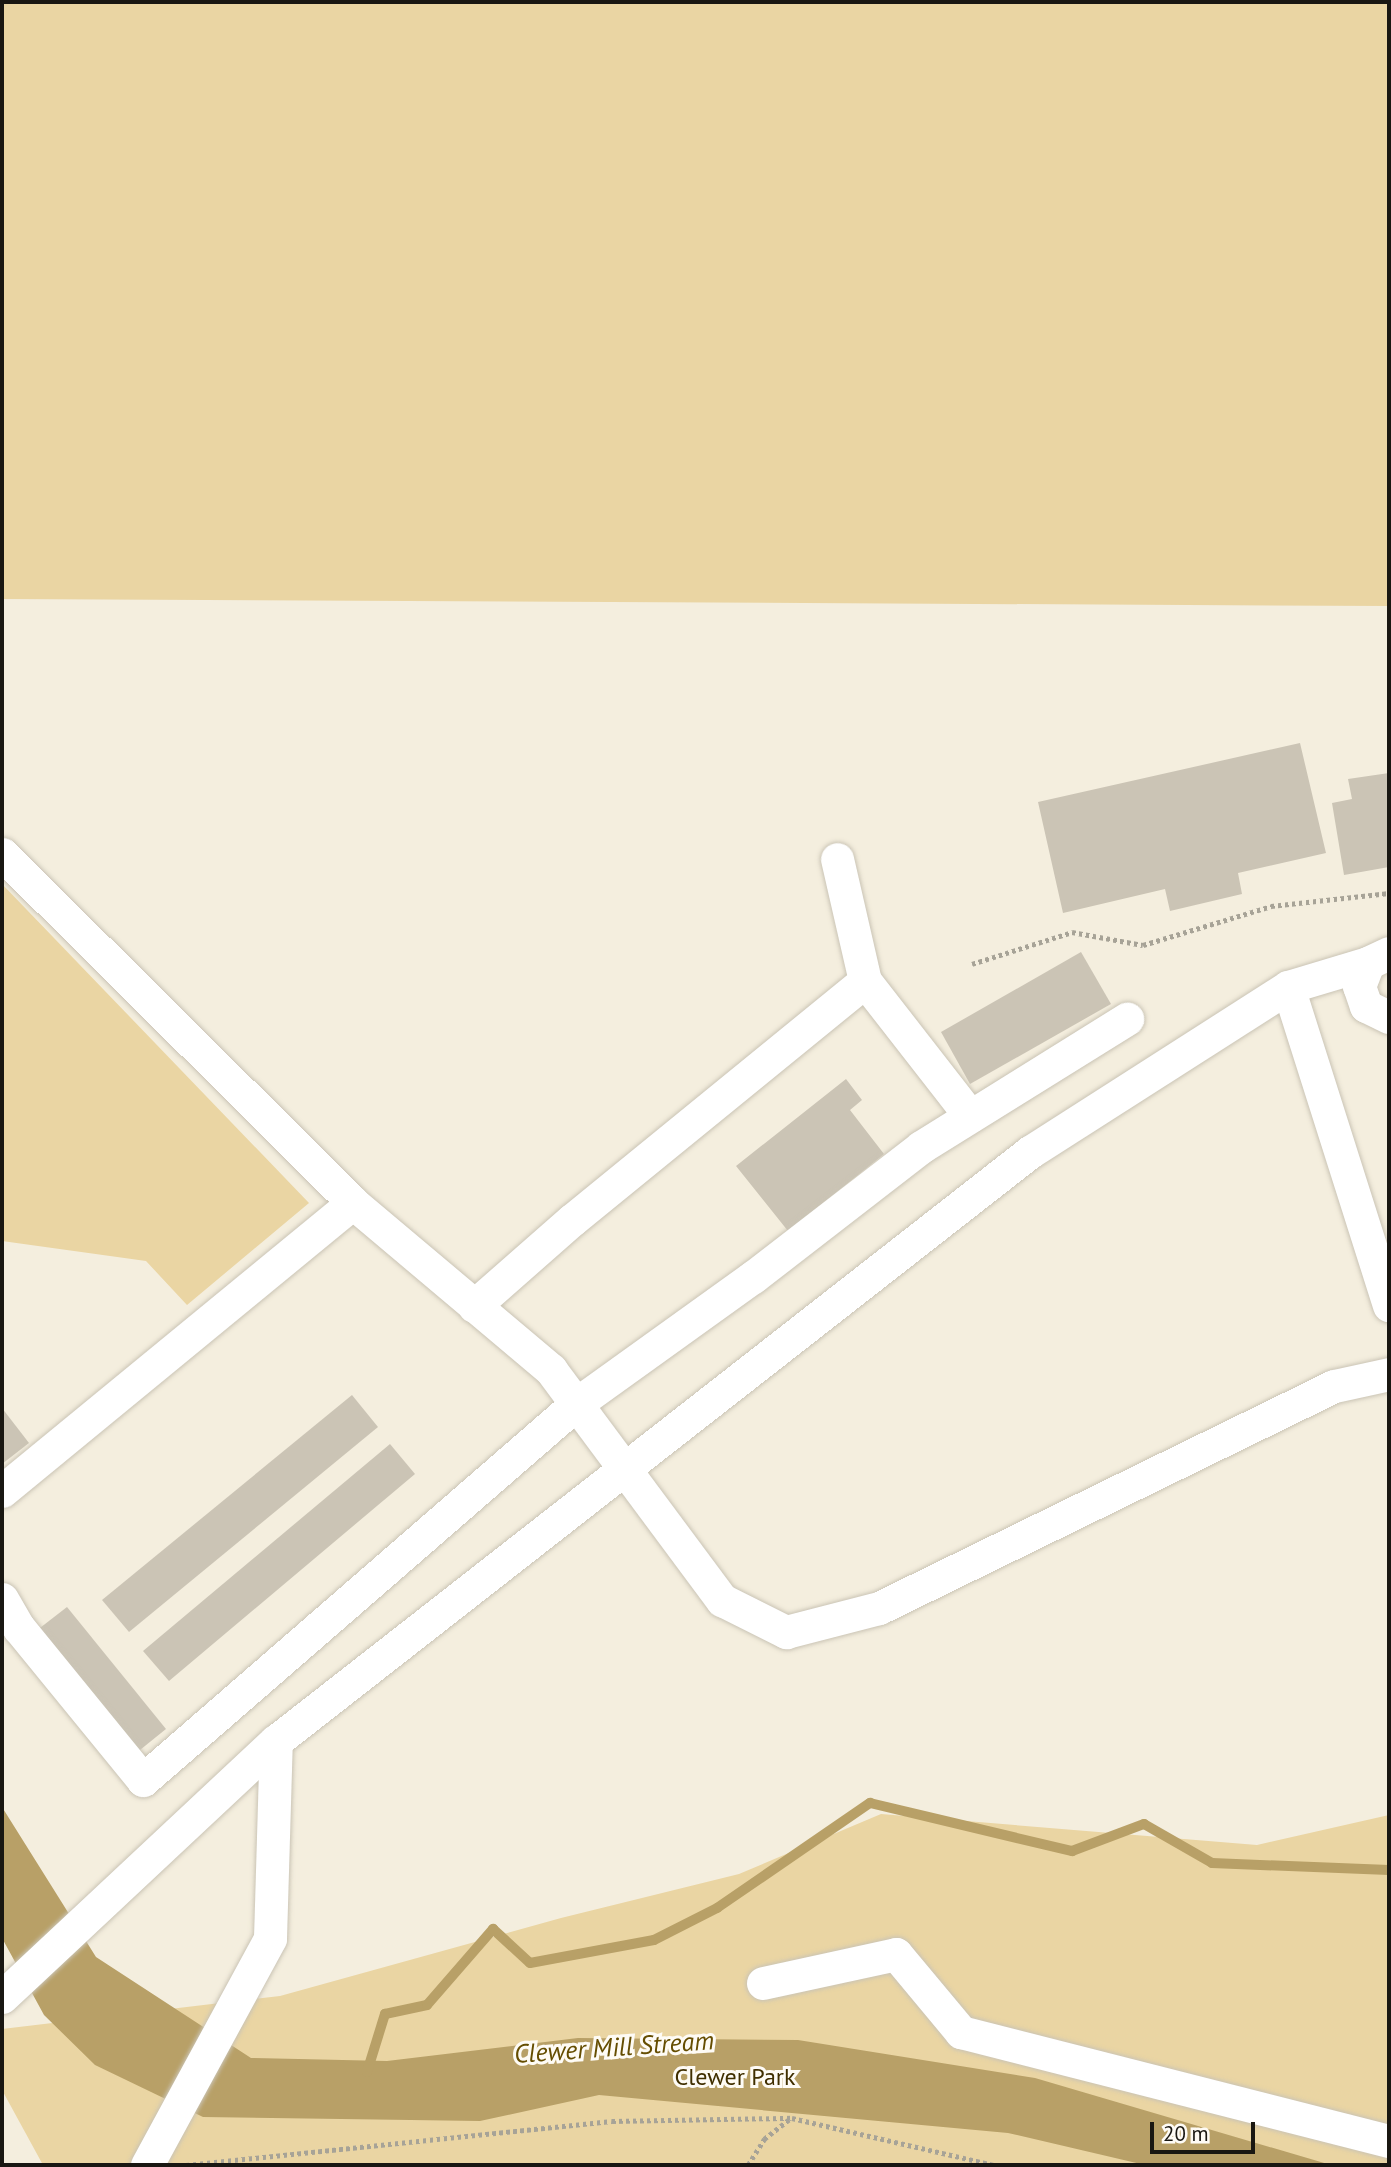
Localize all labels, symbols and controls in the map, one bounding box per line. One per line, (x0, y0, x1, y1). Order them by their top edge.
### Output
water label: Clewer Mill Stream (513, 2024, 715, 2070)
park label: Clewer Park (675, 2063, 795, 2091)
scale bar (1153, 2108, 1258, 2152)
text: 20 m (1163, 2120, 1209, 2147)

